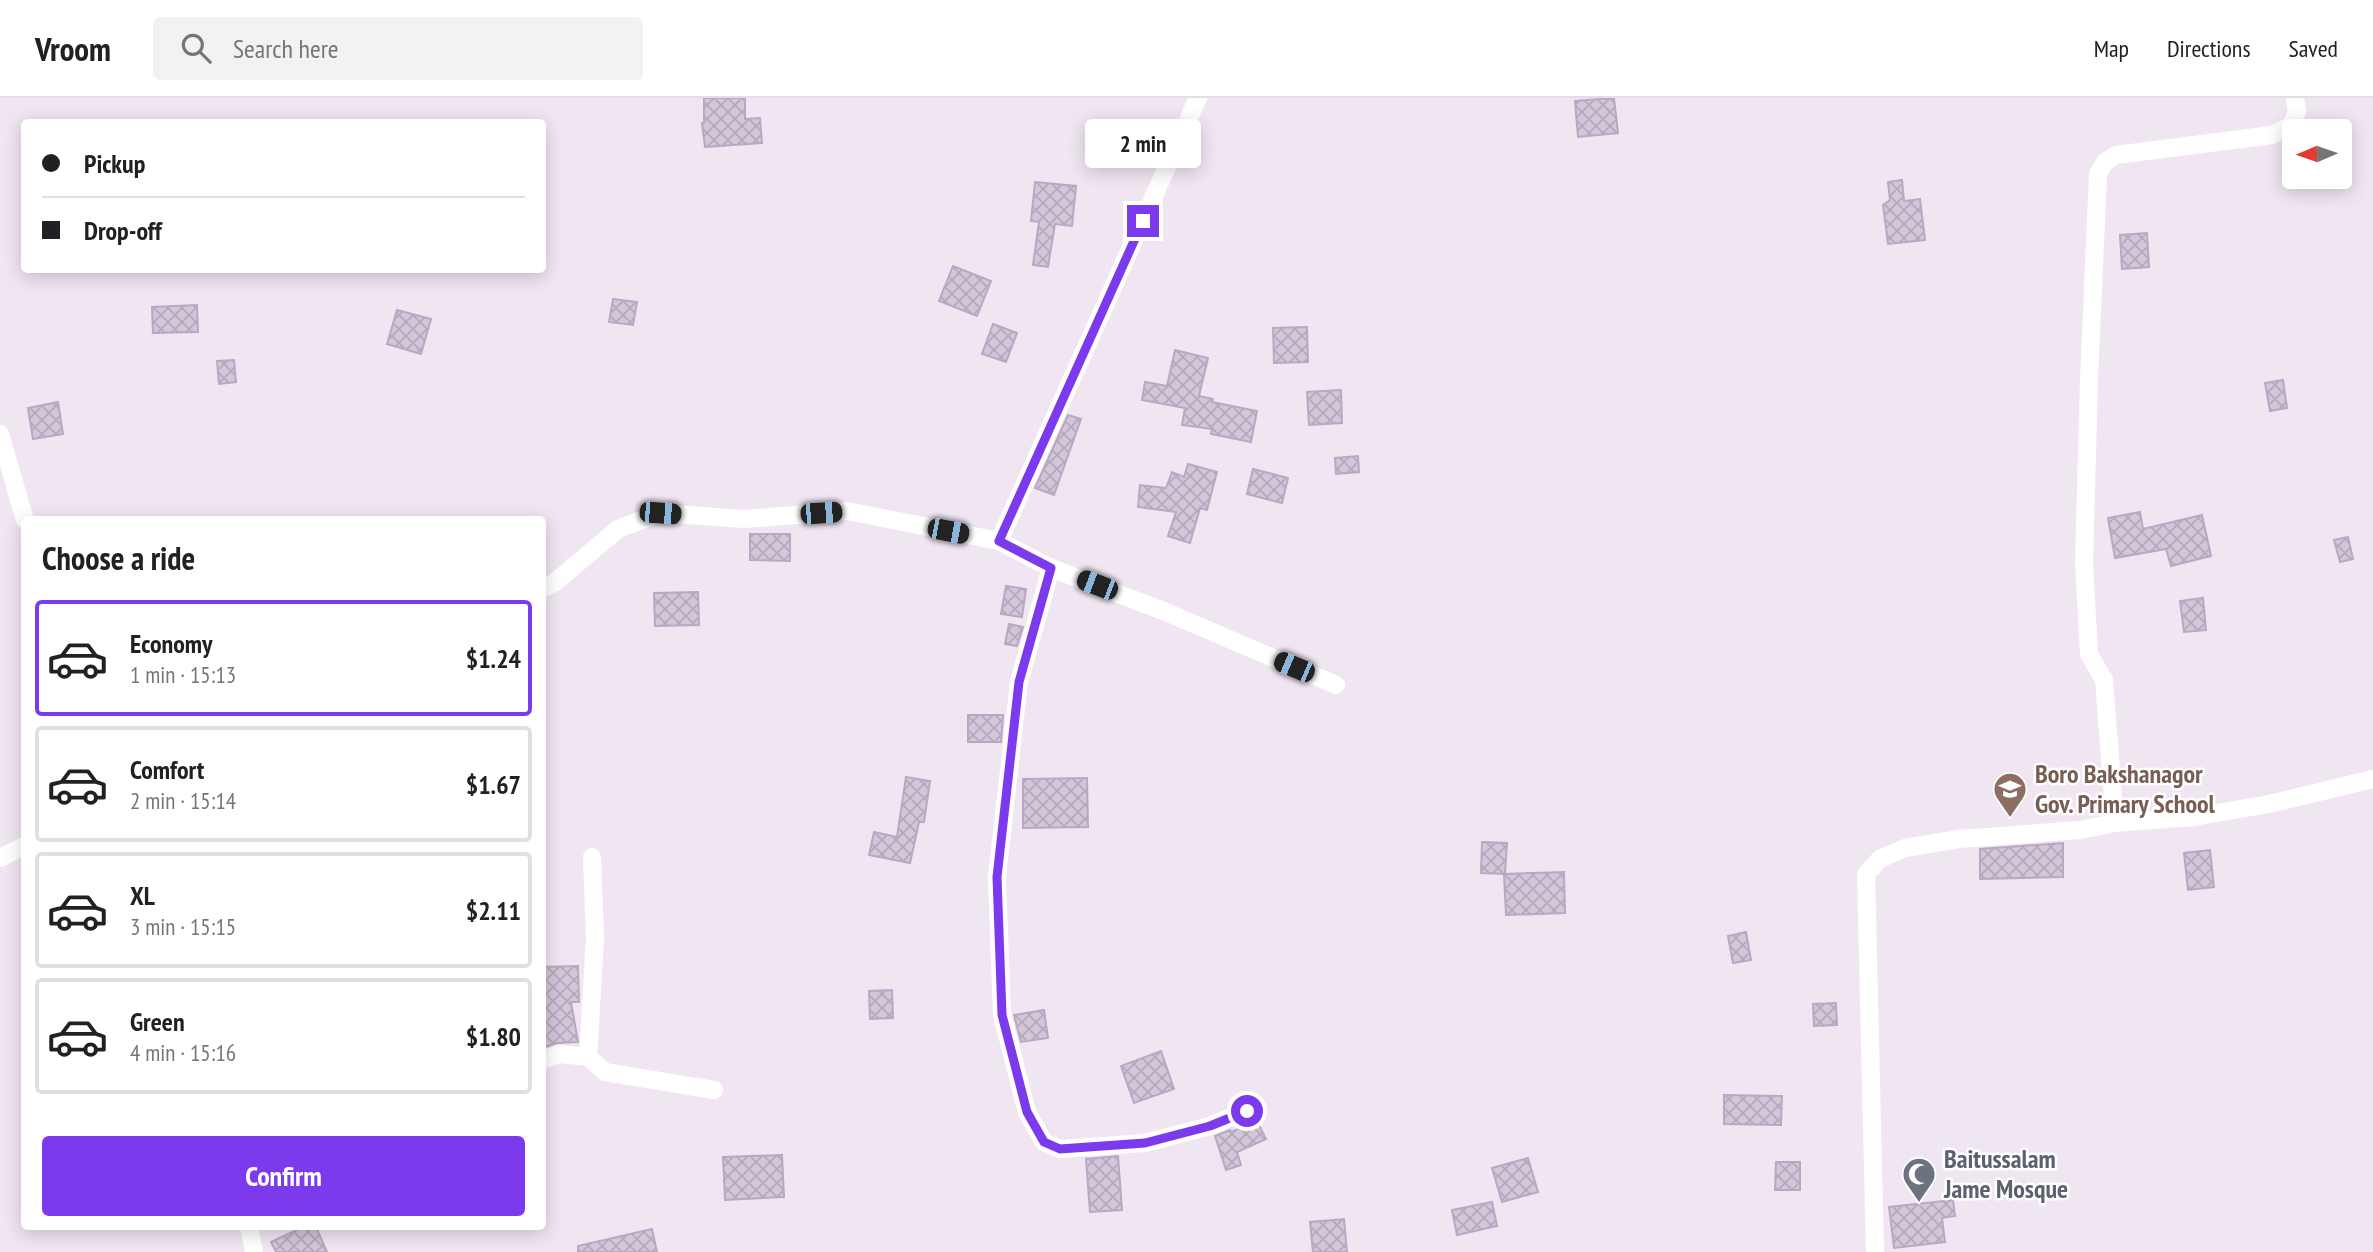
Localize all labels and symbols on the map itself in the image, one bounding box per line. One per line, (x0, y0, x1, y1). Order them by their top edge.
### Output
north arrow (2282, 119, 2352, 189)
callout: 2 min (1085, 120, 1201, 169)
route end (1127, 205, 1159, 237)
car (639, 501, 682, 525)
car (800, 501, 843, 525)
car (926, 517, 971, 545)
car (1074, 568, 1121, 602)
car (1271, 649, 1318, 685)
place label: Boro Bakshanagor Gov. Primary School (2035, 757, 2216, 820)
school or university icon: Boro Bakshanagor Gov. Primary School (1991, 770, 2029, 819)
route start (1231, 1095, 1263, 1127)
place label: Baitussalam Jame Mosque (1943, 1142, 2068, 1205)
mosque icon: Baitussalam Jame Mosque (1900, 1155, 1938, 1204)

